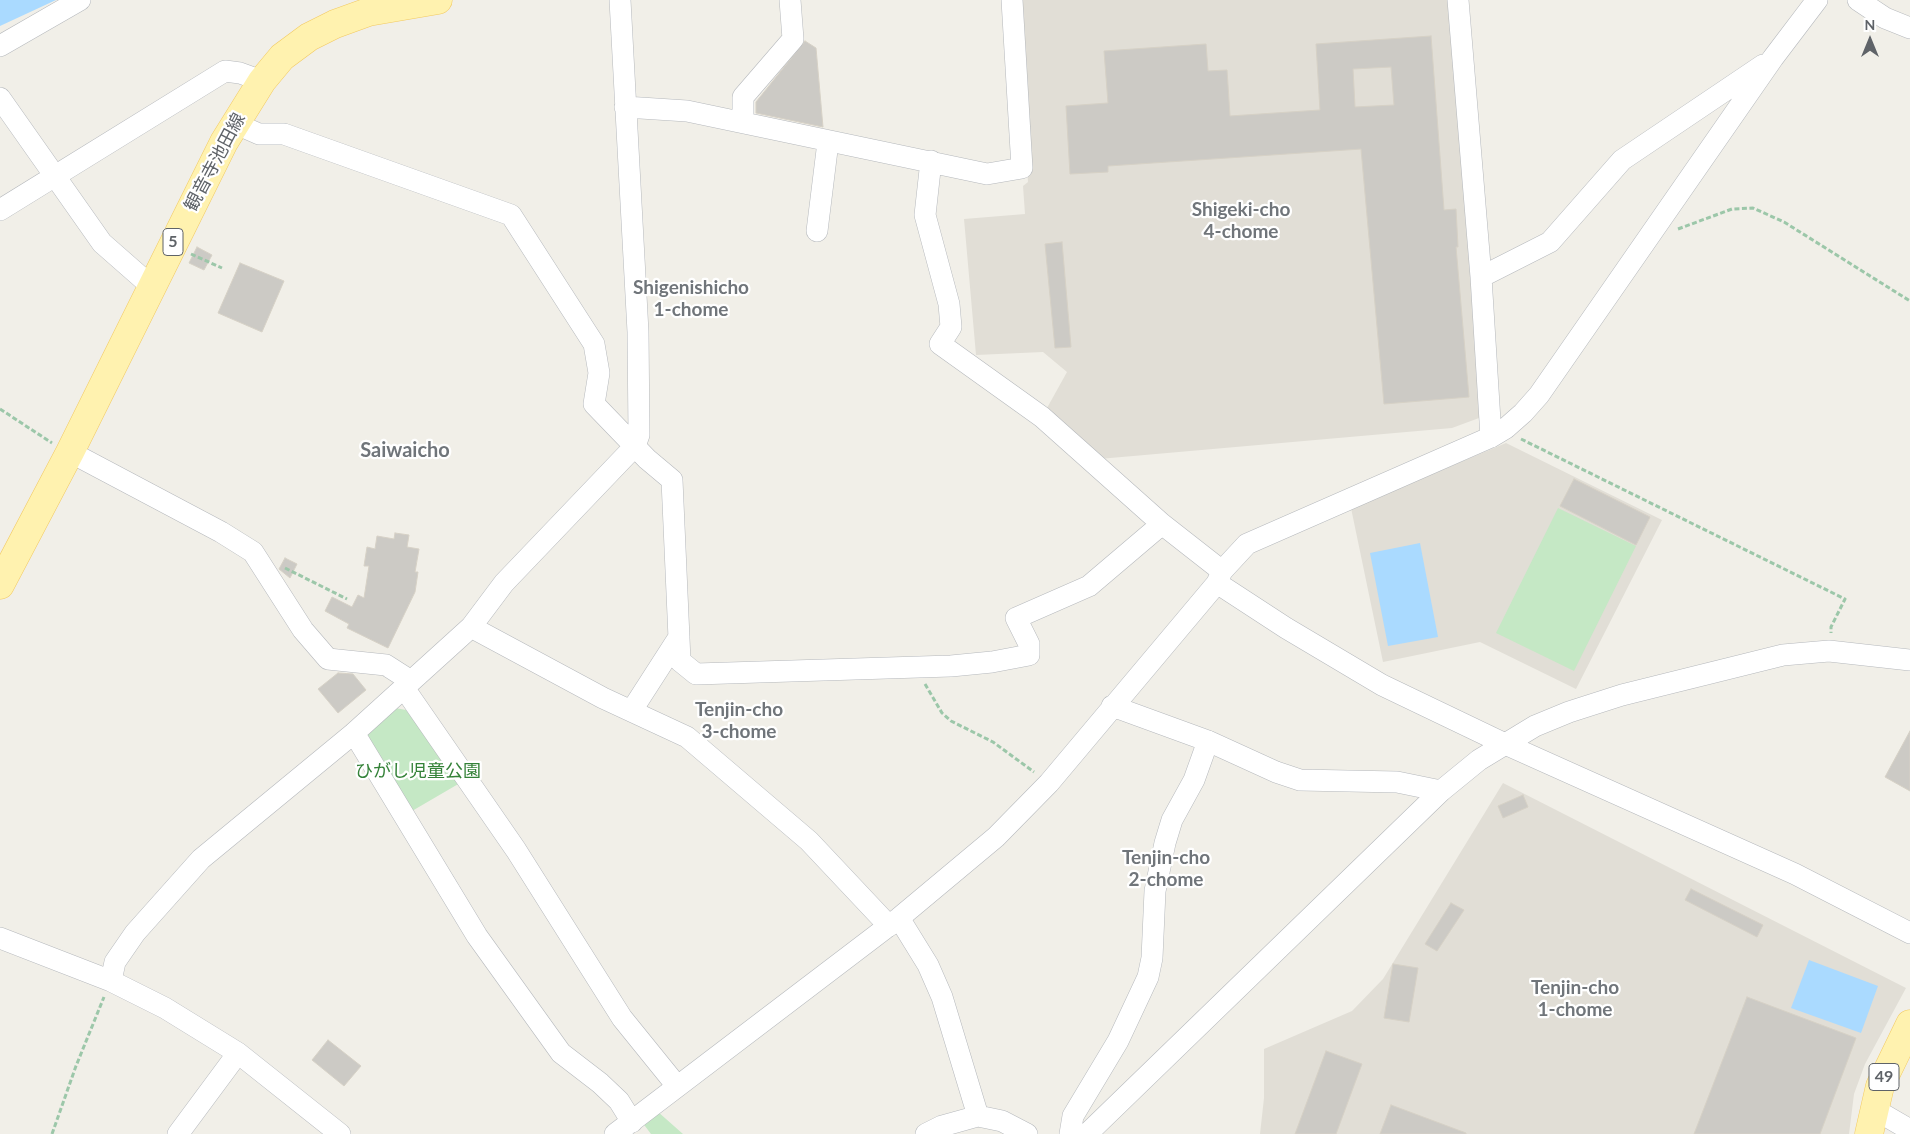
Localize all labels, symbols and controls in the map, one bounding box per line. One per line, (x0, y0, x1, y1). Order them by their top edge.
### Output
north arrow (1845, 15, 1895, 65)
text: N (1865, 16, 1875, 33)
street label: 観音寺池田線 (180, 109, 250, 215)
district label: Shigeki-cho 4-chome (1192, 199, 1290, 243)
road number: 5 (163, 228, 183, 256)
district label: Shigenishicho 1-chome (633, 277, 749, 321)
district label: Saiwaicho (360, 439, 450, 463)
district label: Tenjin-cho 3-chome (695, 699, 783, 743)
park label: ひがし児童公園 (355, 760, 481, 782)
district label: Tenjin-cho 2-chome (1122, 847, 1210, 891)
district label: Tenjin-cho 1-chome (1531, 977, 1619, 1021)
road number: 49 (1869, 1064, 1899, 1090)

